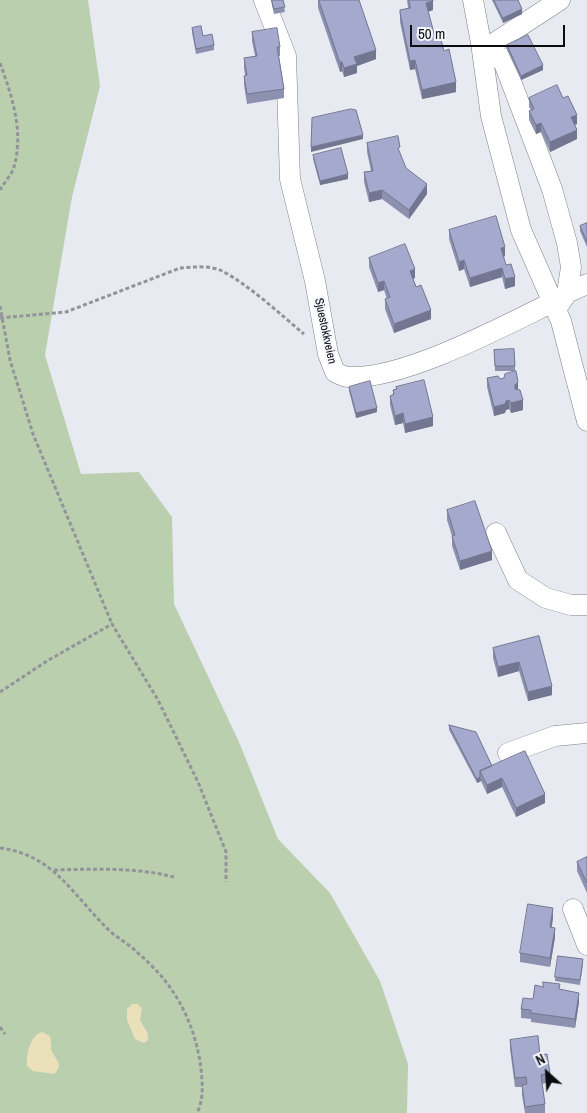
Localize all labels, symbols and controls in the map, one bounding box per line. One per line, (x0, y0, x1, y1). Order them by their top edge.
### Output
scale bar (412, 15, 567, 47)
text: 50 m (418, 23, 445, 44)
street label: Sjuestokkveien (311, 297, 339, 365)
north arrow (522, 1048, 572, 1098)
text: N (533, 1050, 548, 1069)

